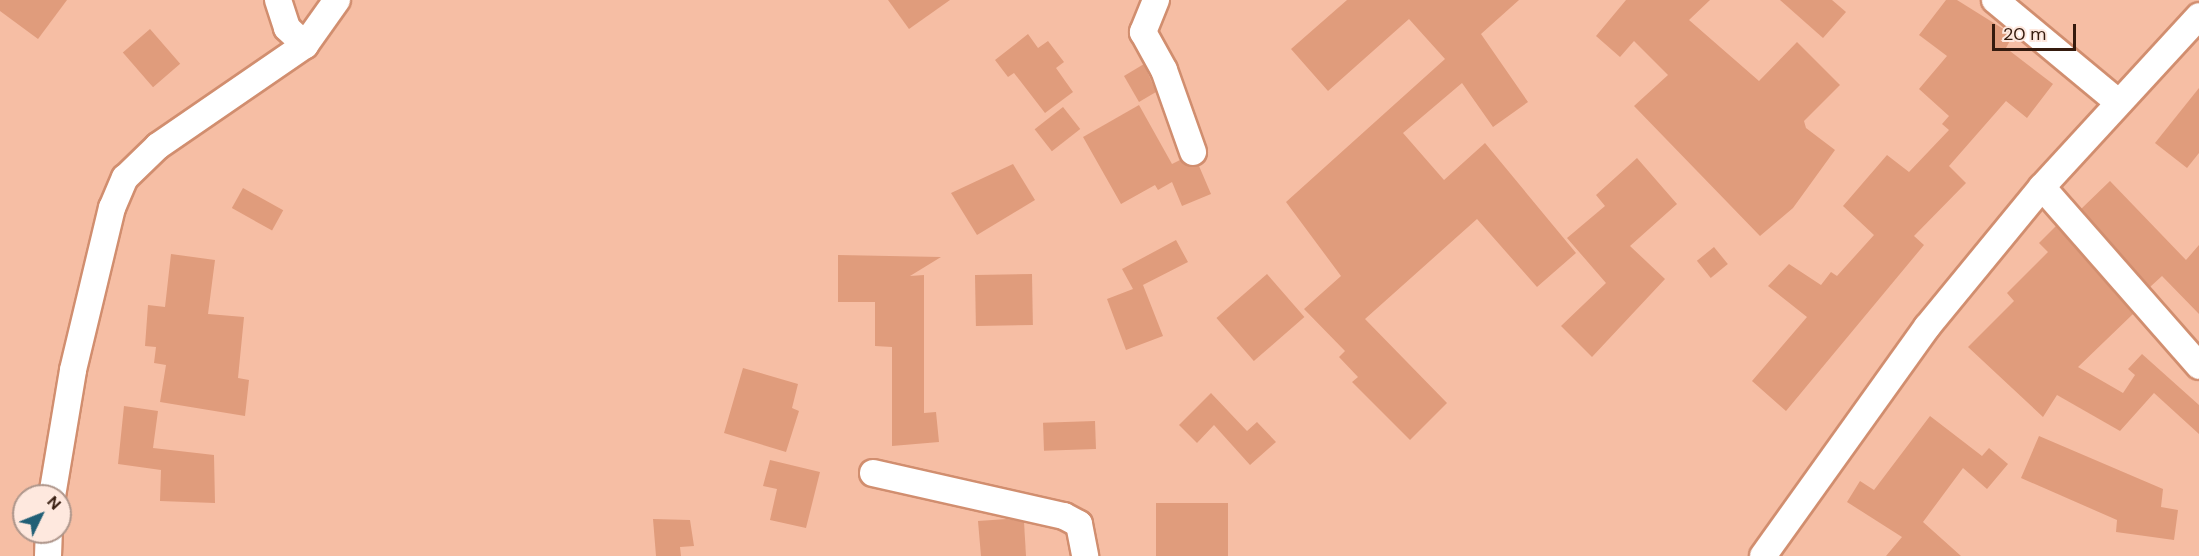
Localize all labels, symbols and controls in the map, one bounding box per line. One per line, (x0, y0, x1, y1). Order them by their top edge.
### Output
scale bar (1995, 12, 2079, 50)
text: 20 m (2003, 22, 2046, 46)
north arrow (12, 484, 72, 544)
text: N (42, 491, 66, 514)

